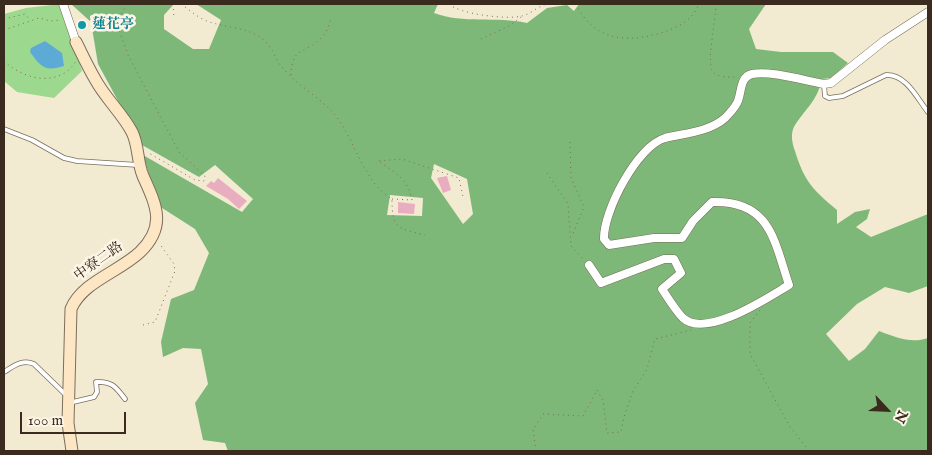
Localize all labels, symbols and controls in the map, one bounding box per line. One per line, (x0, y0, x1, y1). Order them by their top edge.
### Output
place label: 蓮花亭 (92, 17, 134, 33)
marker: 蓮花亭 (76, 19, 88, 31)
street label: 中寮二路 (71, 239, 127, 285)
north arrow (862, 385, 912, 435)
scale bar (22, 402, 129, 434)
text: N (890, 407, 911, 426)
text: 100 m (28, 411, 63, 430)

